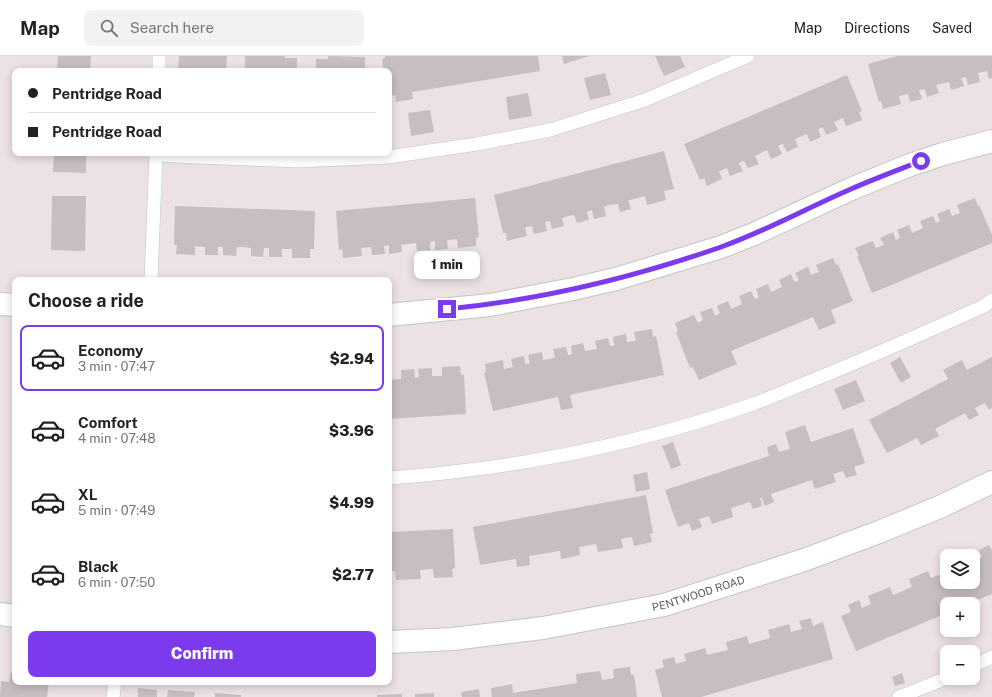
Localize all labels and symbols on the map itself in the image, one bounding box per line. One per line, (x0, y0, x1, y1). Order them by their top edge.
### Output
route start (912, 152, 930, 170)
callout: 1 min (414, 251, 480, 279)
route end (438, 300, 456, 318)
street label: PENTWOOD ROAD (651, 573, 746, 613)

